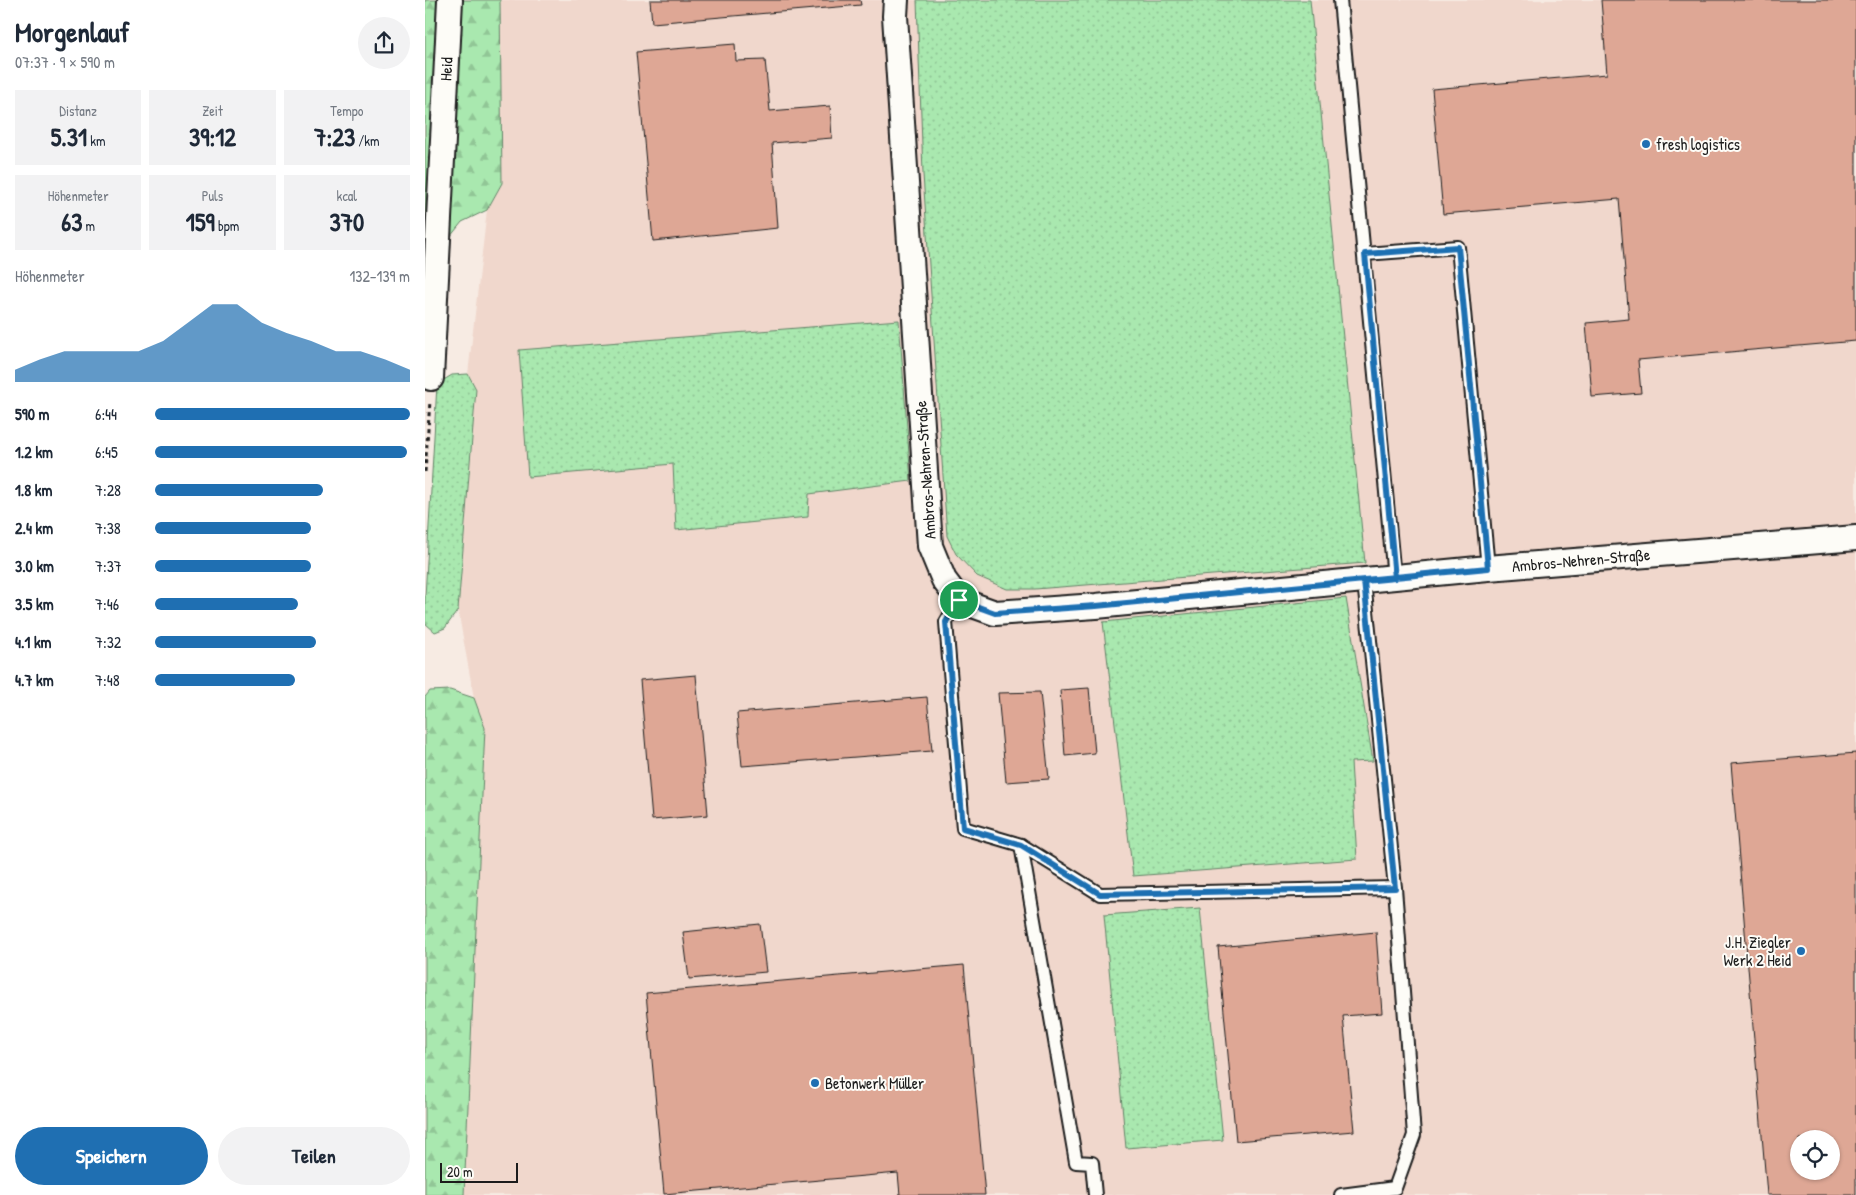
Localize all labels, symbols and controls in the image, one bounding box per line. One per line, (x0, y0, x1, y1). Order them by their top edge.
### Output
text: Morgenlauf (15, 13, 130, 51)
button: share (358, 17, 410, 69)
text: 07:37 · 9 × 590 m (15, 51, 115, 73)
street label: Heid (434, 57, 458, 81)
text: Distanz (59, 101, 97, 120)
text: Zeit (202, 101, 223, 120)
text: Tempo (330, 101, 363, 120)
text: 5.31 (51, 120, 87, 154)
text: 39:12 (189, 120, 236, 154)
text: 7:23 (314, 120, 355, 154)
text: km (87, 131, 106, 150)
text: /km (355, 131, 380, 150)
place label: fresh logistics (1656, 133, 1740, 155)
marker: fresh logistics (1640, 138, 1652, 150)
text: Höhenmeter (48, 186, 109, 205)
text: Puls (202, 186, 223, 205)
text: kcal (337, 186, 357, 205)
text: 63 (61, 205, 82, 239)
text: 159 (186, 205, 215, 239)
text: 370 (329, 205, 364, 239)
text: m (82, 216, 95, 235)
text: bpm (215, 216, 239, 235)
text: Höhenmeter (15, 265, 85, 287)
text: 132–139 m (349, 265, 410, 287)
street label: Ambros-Nehren-Straße (909, 400, 941, 540)
text: 590 m (15, 403, 49, 425)
text: 6:44 (95, 403, 117, 425)
text: 1.2 km (15, 441, 53, 463)
text: 6:45 (95, 441, 118, 463)
text: 1.8 km (15, 479, 52, 501)
text: 7:28 (95, 479, 121, 501)
text: 2.4 km (15, 517, 53, 539)
text: 7:38 (95, 517, 121, 539)
street label: Ambros-Nehren-Straße (1511, 543, 1652, 577)
text: 3.0 km (15, 555, 54, 577)
text: 7:37 (95, 555, 122, 577)
pin (938, 579, 980, 621)
icon: arrive (945, 586, 973, 614)
text: 3.5 km (15, 593, 54, 615)
text: 7:46 (95, 593, 119, 615)
text: 4.1 km (15, 631, 51, 653)
text: 7:32 (95, 631, 121, 653)
text: 4.7 km (15, 669, 54, 691)
text: 7:48 (95, 669, 120, 691)
place label: J.H. Ziegler Werk 2 Heid (1723, 931, 1791, 971)
marker: J.H. Ziegler Werk 2 Heid (1795, 945, 1807, 957)
place label: Betonwerk Müller (825, 1072, 924, 1094)
marker: Betonwerk Müller (809, 1077, 821, 1089)
button: Speichern (15, 1127, 208, 1185)
button: Teilen (218, 1127, 410, 1185)
map controls (1790, 1130, 1840, 1180)
button: locate (1790, 1130, 1840, 1180)
scale bar (440, 1160, 517, 1183)
text: 20 m (447, 1162, 473, 1181)

